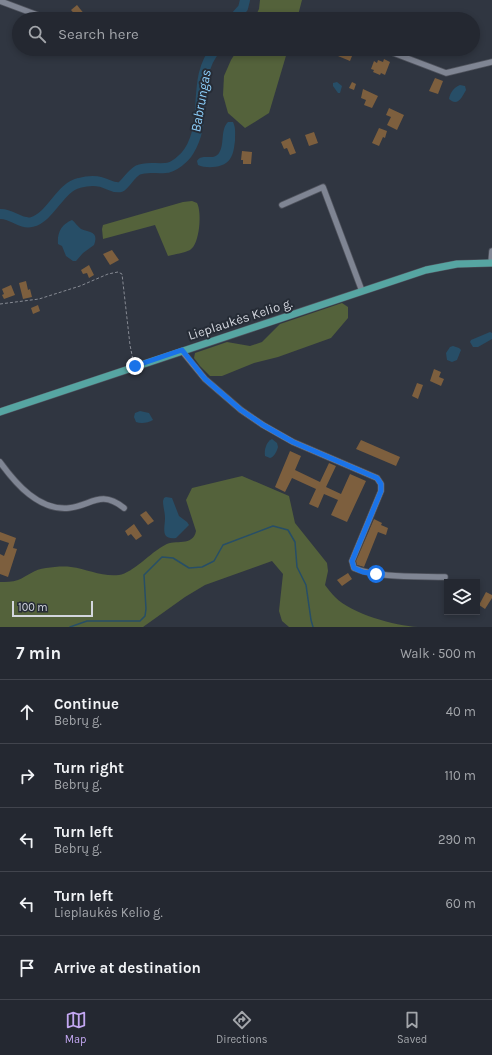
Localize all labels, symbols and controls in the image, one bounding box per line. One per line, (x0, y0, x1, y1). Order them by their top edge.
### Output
search box (12, 12, 480, 56)
icon: search (26, 23, 48, 45)
text: Search here (58, 25, 139, 43)
water label: Babrungas (187, 68, 215, 134)
street label: Lieplaukės Kelio g. (186, 295, 294, 343)
route end (126, 357, 144, 375)
route start (367, 565, 385, 583)
map controls (444, 579, 480, 615)
button: layers (444, 579, 480, 615)
scale bar (12, 599, 93, 618)
text: 100 m (18, 601, 48, 614)
text: 7 min (16, 643, 61, 663)
text: Walk · 500 m (400, 646, 476, 661)
text: Continue (54, 695, 119, 713)
icon: ahead (16, 701, 38, 723)
text: 40 m (446, 704, 476, 719)
text: Bebrų g. (54, 713, 102, 728)
text: Turn right (54, 759, 124, 777)
icon: right (16, 765, 38, 787)
text: 110 m (444, 768, 476, 783)
text: Bebrų g. (54, 777, 102, 792)
text: Turn left (54, 823, 113, 841)
icon: left (16, 829, 38, 851)
text: 290 m (438, 832, 476, 847)
text: Bebrų g. (54, 841, 102, 856)
text: Turn left (54, 887, 113, 905)
icon: left (16, 893, 38, 915)
text: 60 m (446, 896, 476, 911)
text: Lieplaukės Kelio g. (54, 905, 163, 920)
icon: arrive (16, 957, 38, 979)
text: Arrive at destination (54, 959, 201, 977)
tab: Map (65, 1009, 87, 1046)
tab: Directions (216, 1009, 268, 1046)
tab: Saved (397, 1009, 427, 1046)

